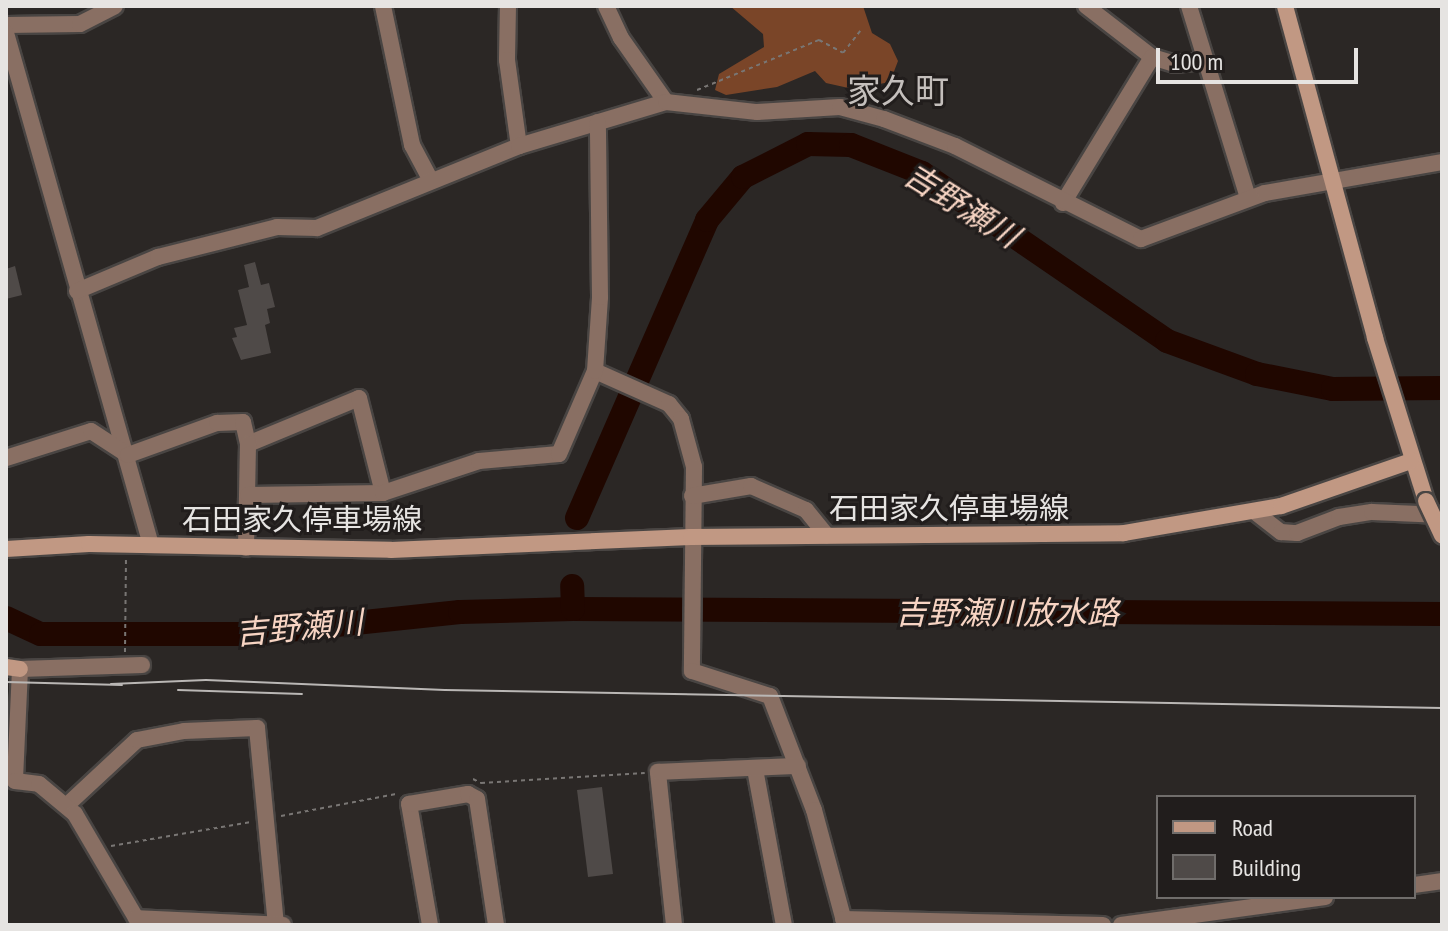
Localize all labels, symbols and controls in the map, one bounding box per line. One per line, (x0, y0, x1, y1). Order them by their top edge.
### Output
scale bar (1160, 32, 1362, 82)
text: 100 m (1170, 46, 1223, 77)
district label: 家久町 (847, 71, 949, 111)
water label: 吉野瀬川 (898, 155, 1026, 255)
street label: 石田家久停車場線 (829, 490, 1069, 526)
street label: 石田家久停車場線 (182, 501, 422, 537)
water label: 吉野瀬川放水路 (895, 593, 1119, 631)
water label: 吉野瀬川 (234, 602, 364, 652)
legend (1156, 795, 1416, 899)
text: Road (1232, 812, 1273, 843)
text: Building (1232, 852, 1301, 883)

